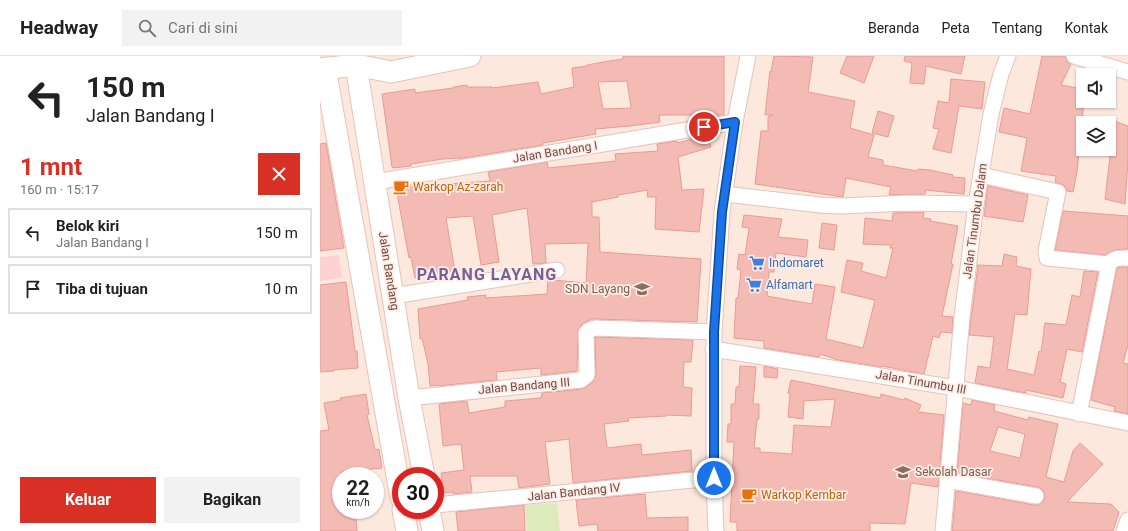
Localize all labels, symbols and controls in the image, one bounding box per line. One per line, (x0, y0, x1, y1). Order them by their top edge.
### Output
search box (122, 10, 402, 46)
text: Headway (20, 16, 98, 39)
icon: search (136, 17, 158, 39)
text: Cari di sini (168, 19, 238, 37)
text: Beranda (868, 20, 919, 36)
text: Peta (941, 20, 970, 36)
text: Tentang (992, 20, 1042, 36)
text: Kontak (1064, 20, 1108, 36)
map controls (1076, 68, 1116, 156)
button: sound (1076, 68, 1116, 108)
text: 150 m (86, 71, 165, 104)
icon: left (20, 72, 72, 124)
text: Jalan Bandang I (86, 105, 215, 126)
pin (687, 110, 721, 144)
icon: arrive (693, 116, 715, 138)
button: layers (1076, 116, 1116, 156)
street label: Jalan Bandang I (512, 138, 598, 166)
text: 1 mnt (20, 153, 82, 181)
button: close (258, 153, 300, 195)
street label: Jalan Tinumbu Dalam (960, 162, 990, 280)
cafe icon: Warkop Az-zarah (392, 178, 410, 196)
place label: Warkop Az-zarah (413, 180, 503, 194)
text: 160 m · 15:17 (20, 182, 99, 197)
text: Belok kiri (56, 217, 119, 235)
icon: left (22, 222, 44, 244)
text: 150 m (256, 224, 298, 242)
street label: Jalan Bandang (376, 231, 402, 311)
text: Jalan Bandang I (56, 235, 149, 250)
supermarket icon: Indomaret (748, 254, 766, 272)
place label: Indomaret (769, 256, 824, 270)
district label: PARANG LAYANG (417, 265, 557, 284)
supermarket icon: Alfamart (745, 276, 763, 294)
icon: arrive (22, 278, 44, 300)
place label: Alfamart (766, 278, 813, 292)
text: Tiba di tujuan (56, 280, 148, 298)
text: 10 m (264, 280, 298, 298)
school or university icon: SDN Layang (633, 280, 651, 298)
place label: SDN Layang (565, 282, 630, 296)
street label: Jalan Tinumbu III (875, 367, 967, 397)
street label: Jalan Bandang III (477, 375, 571, 397)
position arrow (693, 457, 735, 499)
school or university icon: Sekolah Dasar (894, 463, 912, 481)
place label: Sekolah Dasar (915, 465, 992, 479)
speed limit sign: 30 (392, 467, 444, 519)
text: 22 (347, 476, 369, 500)
button: Keluar (20, 477, 156, 523)
button: Bagikan (164, 477, 300, 523)
street label: Jalan Bandang IV (527, 480, 622, 504)
cafe icon: Warkop Kembar (740, 486, 758, 504)
place label: Warkop Kembar (761, 488, 846, 502)
text: km/h (346, 497, 370, 508)

